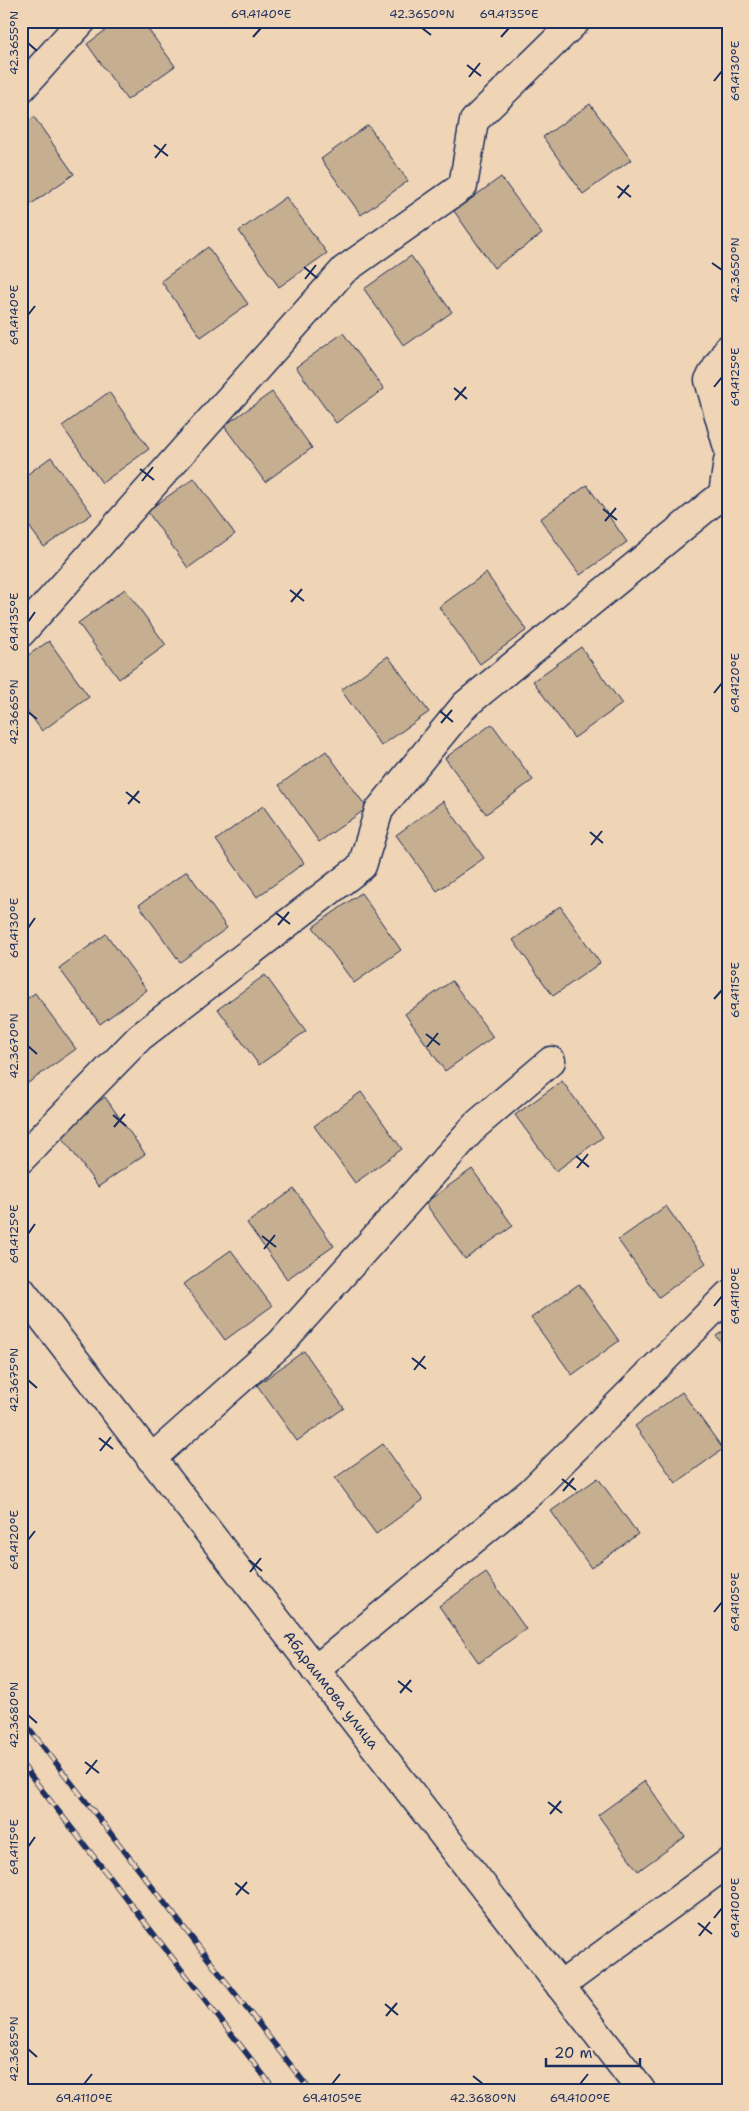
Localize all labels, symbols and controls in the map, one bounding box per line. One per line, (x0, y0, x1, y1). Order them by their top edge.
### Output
text: 69.4140°E (231, 6, 291, 22)
text: 42.3650°N (389, 6, 455, 22)
text: 69.4135°E (479, 6, 539, 22)
text: 42.3655°N (6, 11, 22, 75)
text: 69.4130°E (727, 41, 743, 101)
text: 42.3650°N (727, 237, 743, 303)
text: 69.4140°E (6, 285, 22, 345)
text: 69.4125°E (727, 347, 743, 407)
text: 69.4135°E (6, 592, 22, 652)
text: 69.4120°E (727, 653, 743, 713)
text: 42.3665°N (6, 679, 22, 745)
text: 69.4130°E (6, 898, 22, 958)
text: 69.4115°E (727, 962, 743, 1018)
text: 42.3670°N (6, 1013, 22, 1079)
text: 69.4125°E (6, 1204, 22, 1264)
text: 69.4110°E (727, 1268, 743, 1324)
text: 42.3675°N (6, 1348, 22, 1412)
text: 69.4120°E (6, 1510, 22, 1570)
text: 69.4105°E (727, 1572, 743, 1632)
street label: Абдраимова улица (278, 1627, 384, 1754)
text: 42.3680°N (6, 1682, 22, 1748)
text: 69.4115°E (6, 1819, 22, 1875)
text: 69.4100°E (727, 1878, 743, 1938)
text: 42.3685°N (6, 2016, 22, 2082)
scale bar (546, 2036, 640, 2068)
text: 20 m (554, 2043, 593, 2063)
text: 69.4110°E (56, 2090, 112, 2106)
text: 69.4105°E (302, 2090, 362, 2106)
text: 42.3680°N (450, 2090, 516, 2106)
text: 69.4100°E (550, 2090, 610, 2106)

